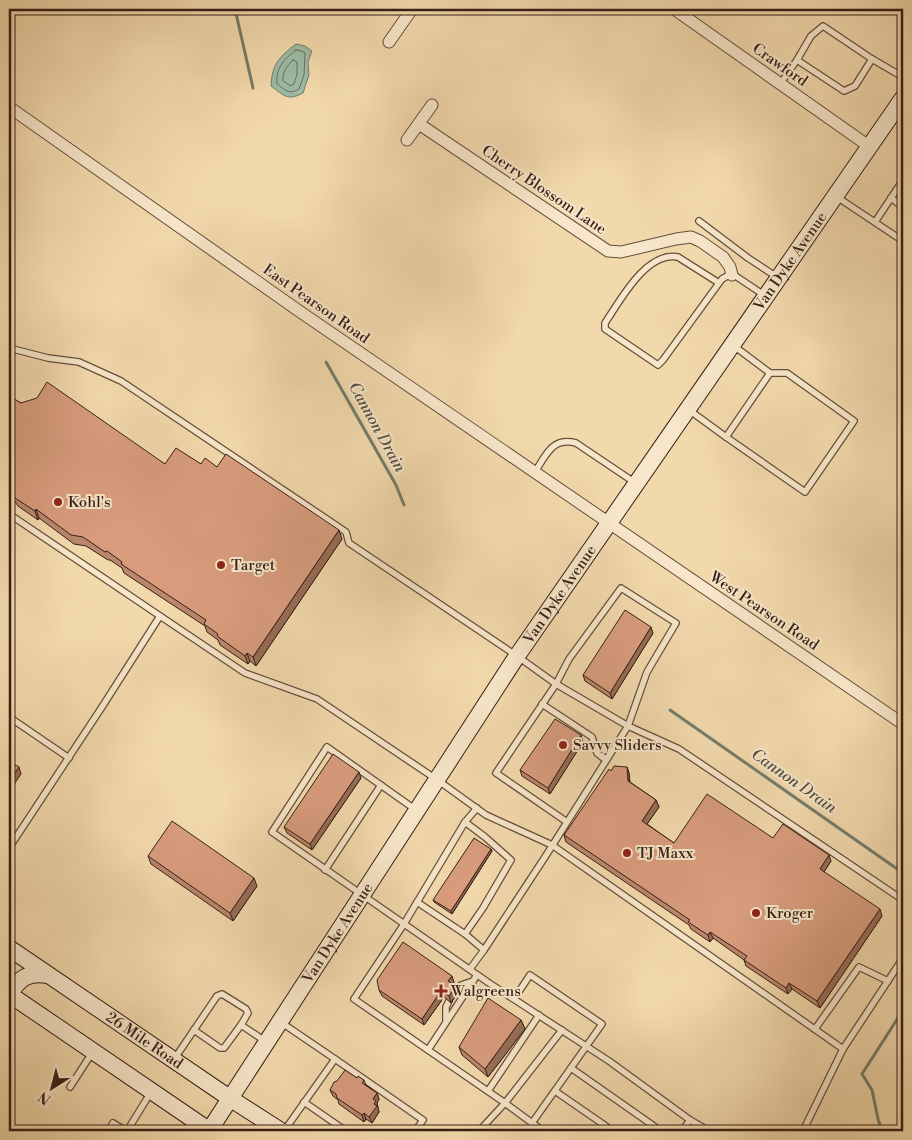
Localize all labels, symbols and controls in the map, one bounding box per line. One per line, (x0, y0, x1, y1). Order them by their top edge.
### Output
street label: Crawford (749, 39, 812, 91)
street label: Cherry Blossom Lane (478, 141, 610, 239)
street label: Van Dyke Avenue (749, 208, 831, 315)
street label: East Pearson Road (259, 260, 373, 348)
water label: Cannon Drain (344, 378, 410, 476)
place label: Kohl's (68, 493, 111, 512)
marker: Kohl's (52, 496, 64, 508)
street label: Van Dyke Avenue (518, 541, 600, 648)
place label: Target (231, 556, 276, 575)
marker: Target (215, 559, 227, 571)
street label: West Pearson Road (705, 567, 823, 655)
place label: Savvy Sliders (573, 736, 662, 755)
marker: Savvy Sliders (557, 739, 569, 751)
water label: Cannon Drain (747, 744, 842, 818)
place label: TJ Maxx (637, 844, 694, 863)
marker: TJ Maxx (621, 847, 633, 859)
street label: Van Dyke Avenue (297, 879, 377, 988)
place label: Kroger (766, 904, 814, 923)
marker: Kroger (750, 907, 762, 919)
place label: Walgreens (450, 982, 521, 1001)
marker: Walgreens (435, 985, 447, 997)
street label: 26 Mile Road (103, 1007, 187, 1073)
north arrow (28, 1062, 78, 1112)
text: N (35, 1087, 55, 1108)

